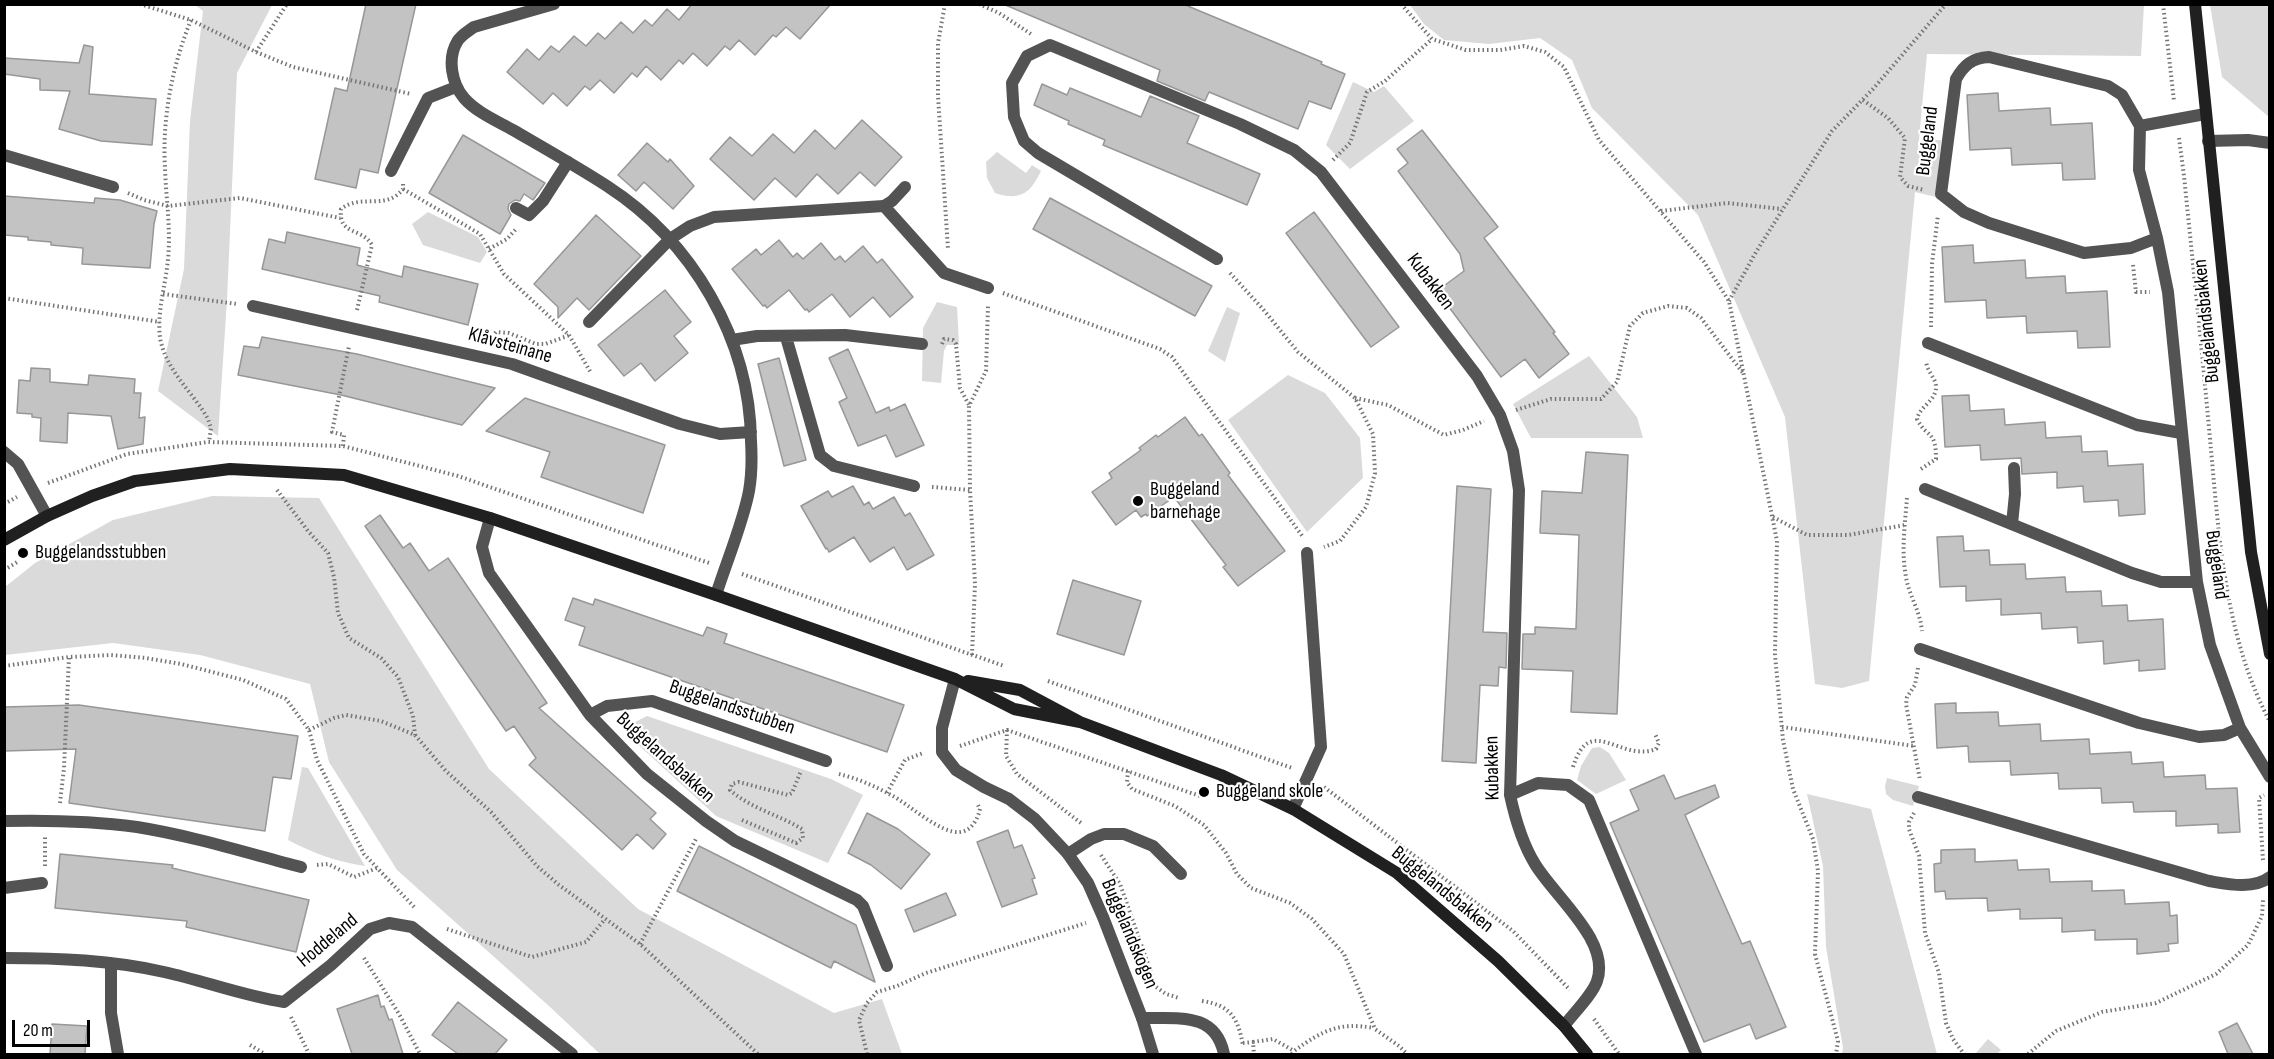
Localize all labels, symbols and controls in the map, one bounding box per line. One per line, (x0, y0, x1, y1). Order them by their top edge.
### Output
street label: Buggeland (1912, 105, 1944, 177)
street label: Kubakken (1401, 249, 1459, 315)
street label: Buggelandsbakken (2189, 258, 2225, 384)
street label: Klåvsteinane (465, 323, 555, 369)
place label: Buggeland barnehage (1150, 478, 1221, 525)
marker: Buggeland barnehage (1131, 494, 1145, 508)
street label: Buggeland (2199, 529, 2233, 601)
place label: Buggelandsstubben (35, 541, 166, 565)
marker: Buggelandsstubben (16, 546, 30, 560)
street label: Buggelandsstubben (666, 675, 798, 741)
street label: Buggelandsbakken (611, 708, 719, 808)
street label: Kubakken (1480, 735, 1506, 801)
place label: Buggeland skole (1216, 780, 1323, 804)
marker: Buggeland skole (1197, 785, 1211, 799)
street label: Buggelandsbakken (1386, 842, 1498, 938)
street label: Buggelandskogen (1095, 876, 1163, 992)
street label: Hoddeland (293, 909, 363, 973)
scale bar (15, 1008, 93, 1046)
text: 20 m (23, 1020, 53, 1041)

